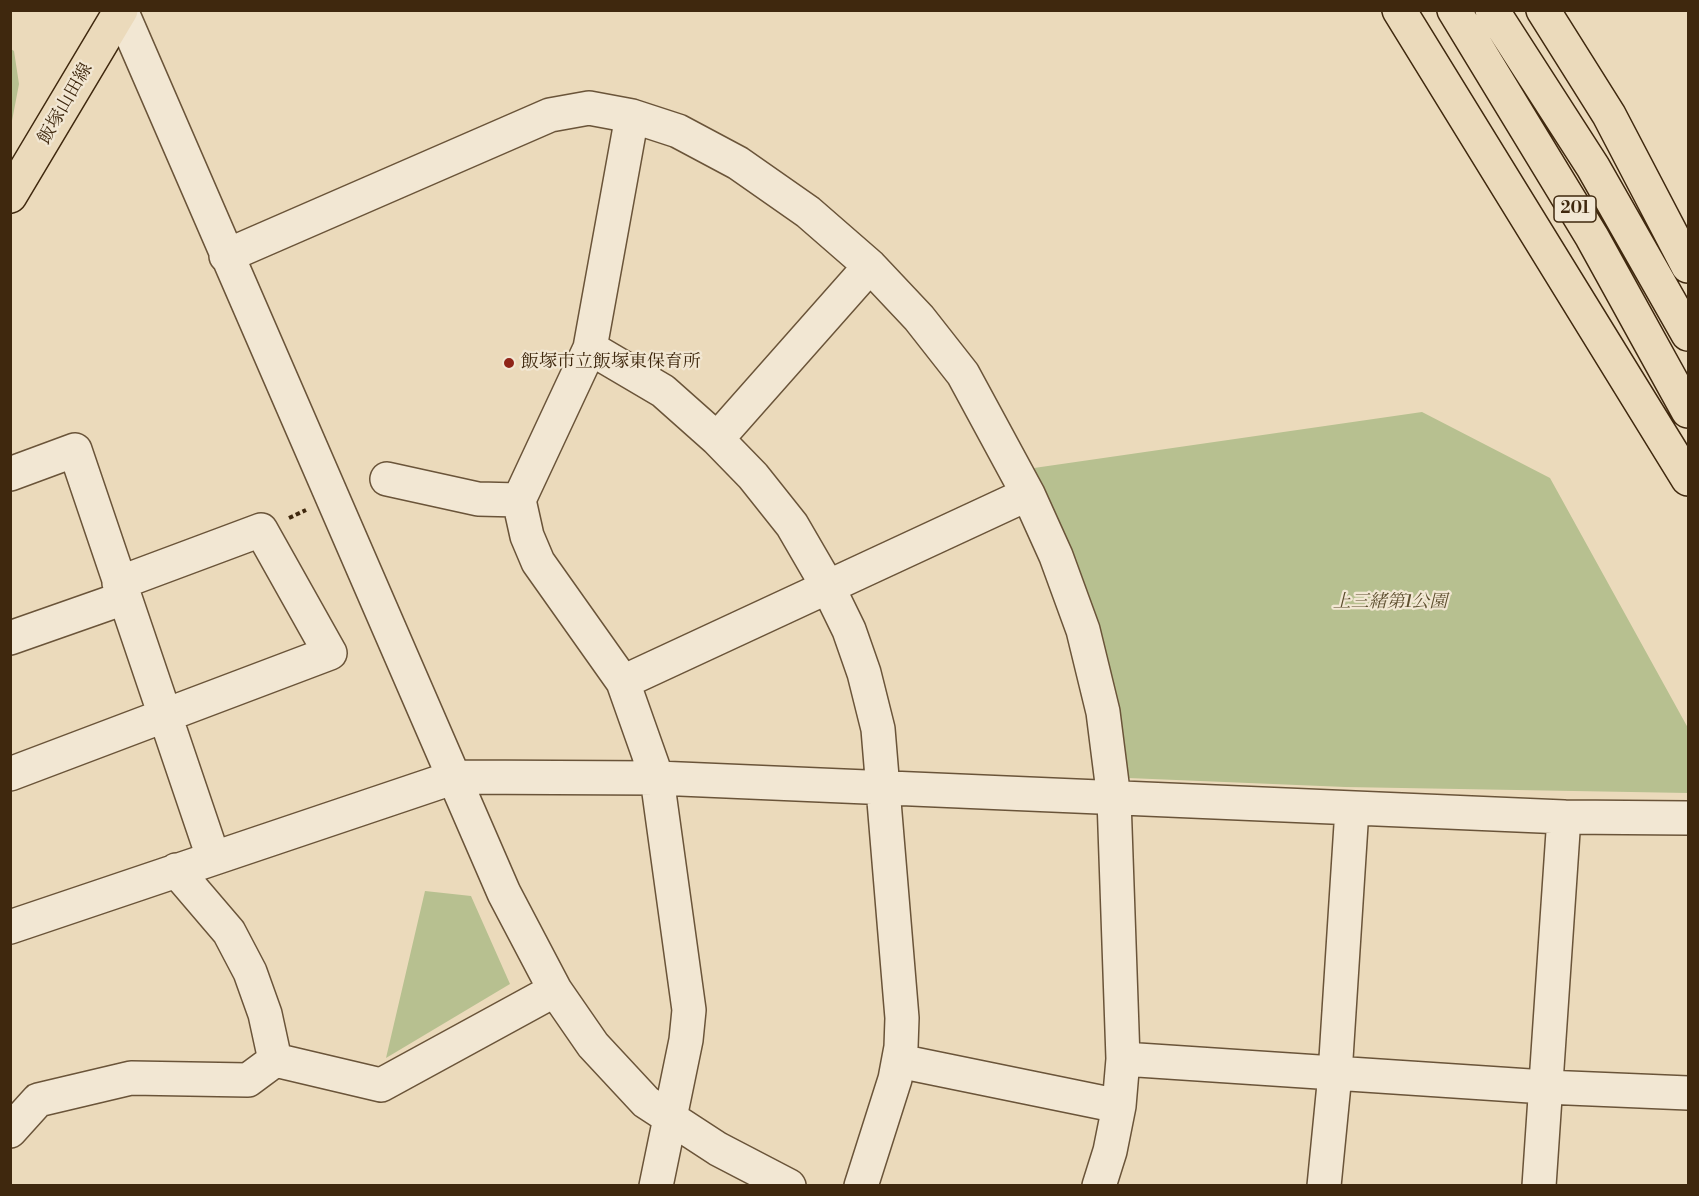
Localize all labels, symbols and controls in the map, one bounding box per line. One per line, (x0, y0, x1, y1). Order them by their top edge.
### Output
street label: 飯塚山田線 (34, 60, 98, 148)
road number: 201 (1554, 196, 1596, 222)
place label: 飯塚市立飯塚東保育所 (521, 352, 701, 374)
marker: 飯塚市立飯塚東保育所 (502, 356, 516, 370)
park label: 上三緒第1公園 (1333, 592, 1447, 614)

